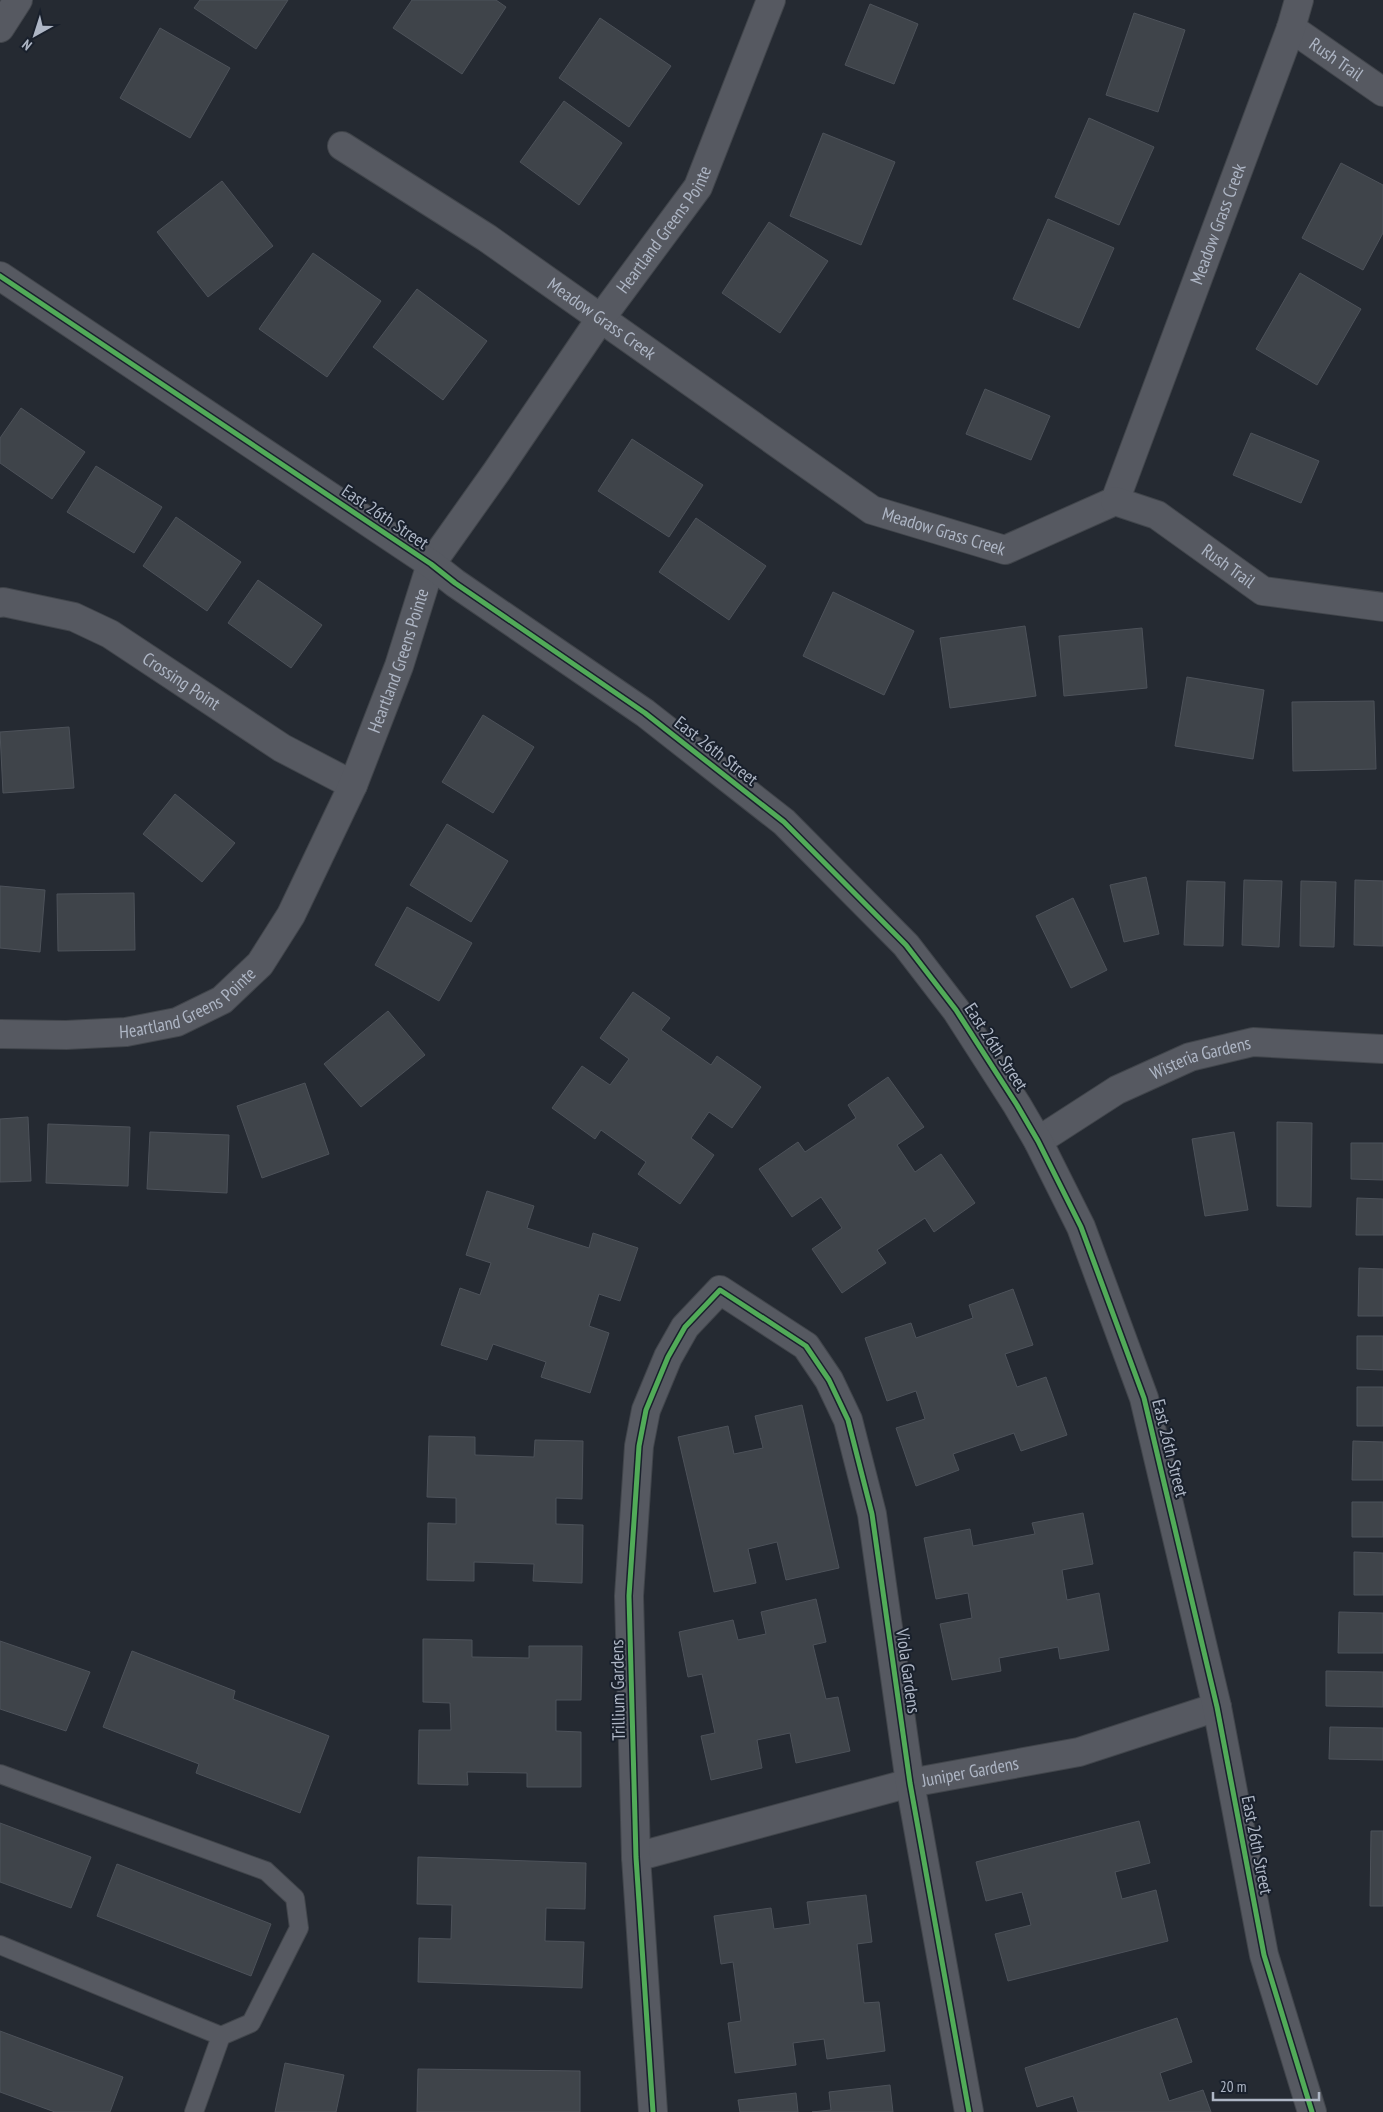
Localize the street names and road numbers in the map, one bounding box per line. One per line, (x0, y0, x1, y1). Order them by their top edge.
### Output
street label: Rush Trail (1305, 32, 1369, 86)
street label: Meadow Grass Creek (1185, 160, 1251, 287)
street label: Heartland Greens Pointe (611, 162, 716, 298)
street label: Meadow Grass Creek (543, 272, 661, 365)
street label: East 26th Street (337, 479, 433, 554)
street label: Meadow Grass Creek (880, 502, 1008, 560)
street label: Rush Trail (1197, 539, 1261, 593)
street label: Heartland Greens Pointe (362, 585, 434, 736)
street label: Crossing Point (138, 647, 225, 715)
street label: East 26th Street (670, 711, 763, 790)
street label: Heartland Greens Pointe (119, 962, 260, 1043)
street label: East 26th Street (960, 999, 1033, 1095)
street label: Wisteria Gardens (1146, 1031, 1253, 1084)
street label: East 26th Street (1147, 1397, 1194, 1499)
street label: Viola Gardens (891, 1626, 926, 1715)
street label: Trillium Gardens (605, 1639, 630, 1741)
street label: Juniper Gardens (919, 1751, 1020, 1792)
street label: East 26th Street (1237, 1794, 1278, 1896)

